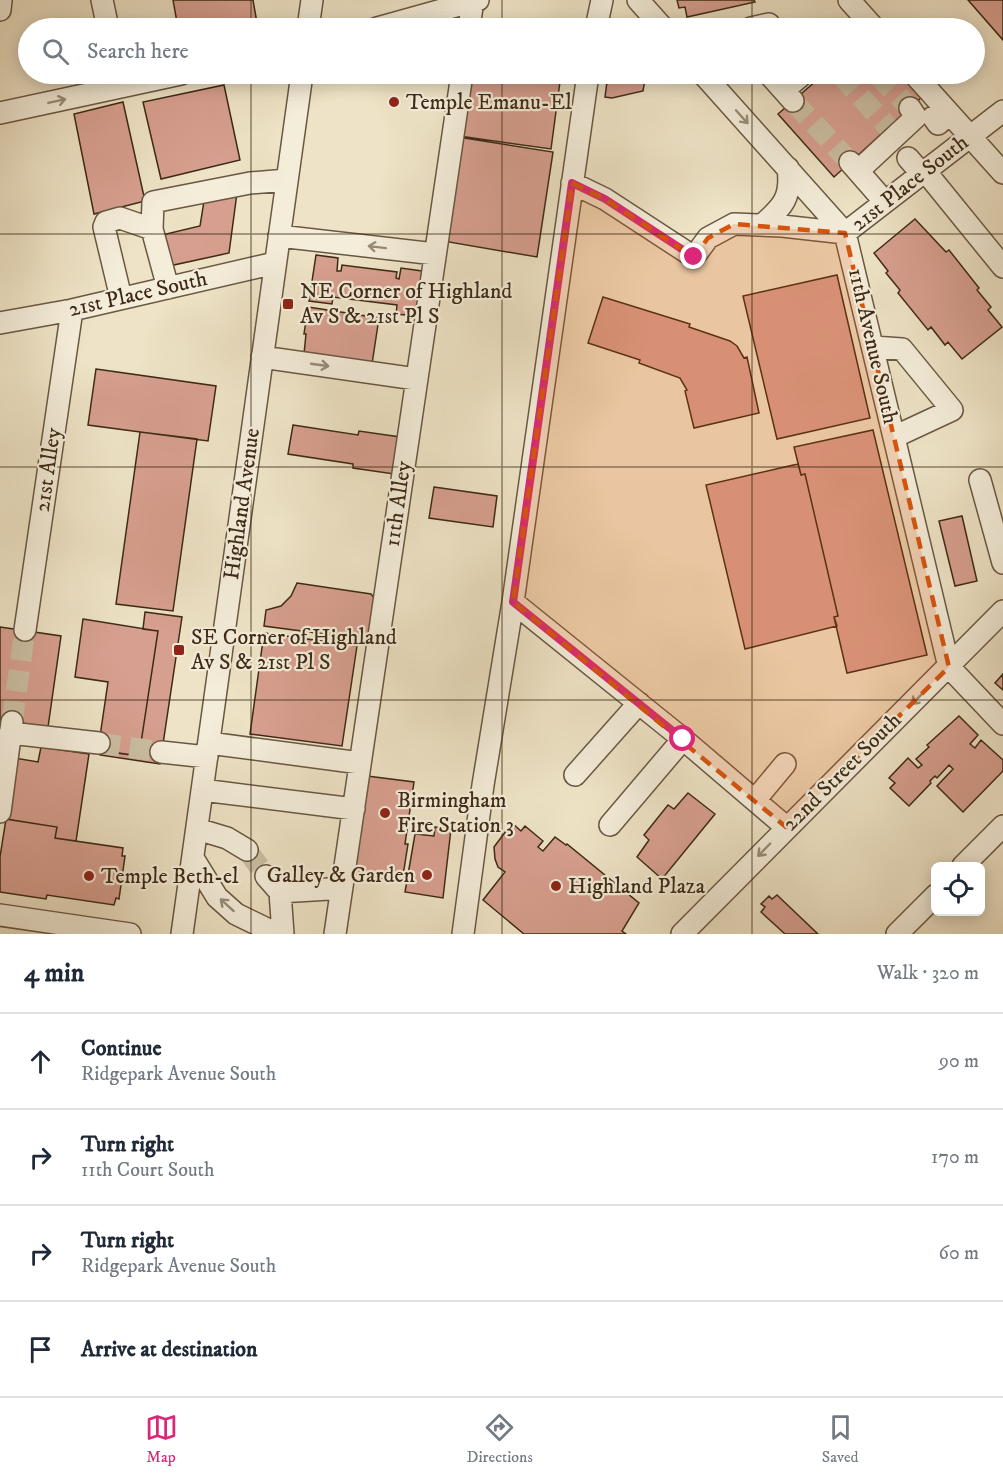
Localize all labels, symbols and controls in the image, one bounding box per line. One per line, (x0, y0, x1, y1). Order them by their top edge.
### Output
search box (18, 18, 985, 84)
icon: search (39, 35, 72, 68)
text: Search here (87, 38, 189, 65)
place label: Temple Emanu-El (406, 89, 572, 116)
one-way arrow (48, 94, 67, 106)
marker: Temple Emanu-El (387, 95, 401, 109)
one-way arrow (735, 109, 749, 124)
street label: 21st Place South (846, 129, 974, 237)
one-way arrow (367, 241, 387, 252)
route end (680, 243, 706, 269)
street label: 21st Place South (66, 265, 210, 323)
street label: 11th Avenue South (842, 265, 904, 427)
place label: NE Corner of Highland Av S & 21st Pl S (300, 278, 512, 330)
marker: NE Corner of Highland Av S & 21st Pl S (281, 297, 295, 311)
one-way arrow (310, 359, 330, 370)
street label: 21st Alley (29, 426, 67, 514)
street label: Highland Avenue (218, 426, 266, 582)
street label: 11th Alley (379, 459, 417, 549)
place label: SE Corner of Highland Av S & 21st Pl S (191, 624, 397, 676)
marker: SE Corner of Highland Av S & 21st Pl S (172, 643, 186, 657)
one-way arrow (910, 690, 925, 705)
street label: 22nd Street South (777, 707, 907, 837)
route start (669, 725, 695, 751)
place label: Birmingham Fire Station 3 (397, 787, 514, 839)
marker: Birmingham Fire Station 3 (378, 806, 392, 820)
one-way arrow (757, 842, 772, 857)
place label: Galley & Garden (267, 862, 416, 889)
map controls (931, 862, 985, 916)
button: locate (931, 862, 985, 916)
place label: Temple Beth-el (101, 863, 239, 890)
marker: Galley & Garden (420, 868, 434, 882)
marker: Temple Beth-el (82, 869, 96, 883)
place label: Highland Plaza (568, 873, 706, 900)
marker: Highland Plaza (549, 879, 563, 893)
one-way arrow (219, 898, 234, 912)
text: 4 min (24, 957, 84, 990)
text: Walk · 320 m (877, 961, 979, 986)
text: Continue (81, 1035, 162, 1062)
icon: ahead (24, 1045, 57, 1078)
text: 90 m (939, 1049, 979, 1074)
text: Ridgepark Avenue South (81, 1062, 276, 1087)
text: Turn right (81, 1131, 174, 1158)
icon: right (24, 1141, 57, 1174)
text: 170 m (931, 1145, 979, 1170)
text: 11th Court South (81, 1158, 214, 1183)
text: Turn right (81, 1227, 174, 1254)
icon: right (24, 1237, 57, 1270)
text: 60 m (939, 1241, 979, 1266)
text: Ridgepark Avenue South (81, 1254, 276, 1279)
icon: arrive (24, 1333, 57, 1366)
text: Arrive at destination (81, 1336, 258, 1363)
tab: Map (145, 1411, 178, 1467)
tab: Directions (467, 1411, 533, 1467)
tab: Saved (822, 1411, 859, 1467)

